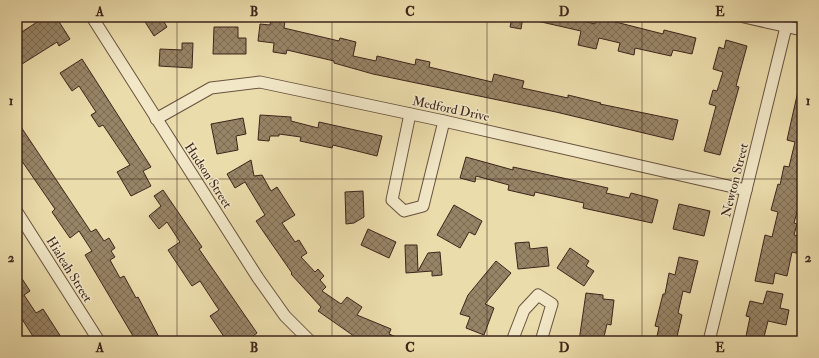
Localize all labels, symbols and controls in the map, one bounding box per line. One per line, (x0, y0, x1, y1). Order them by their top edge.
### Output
text: A (95, 4, 105, 20)
text: B (250, 4, 258, 20)
text: C (405, 4, 415, 20)
text: D (559, 4, 570, 20)
text: E (715, 4, 725, 20)
text: 1 (9, 93, 14, 109)
street label: Medford Drive (411, 93, 491, 125)
text: 1 (806, 93, 811, 109)
street label: Hudson Street (181, 140, 235, 211)
street label: Newton Street (718, 141, 752, 219)
street label: Hialeah Street (43, 234, 96, 305)
text: 2 (8, 250, 15, 266)
text: 2 (805, 250, 812, 266)
text: A (95, 340, 105, 356)
text: B (250, 340, 258, 356)
text: C (405, 340, 415, 356)
text: D (559, 340, 570, 356)
text: E (715, 340, 725, 356)

